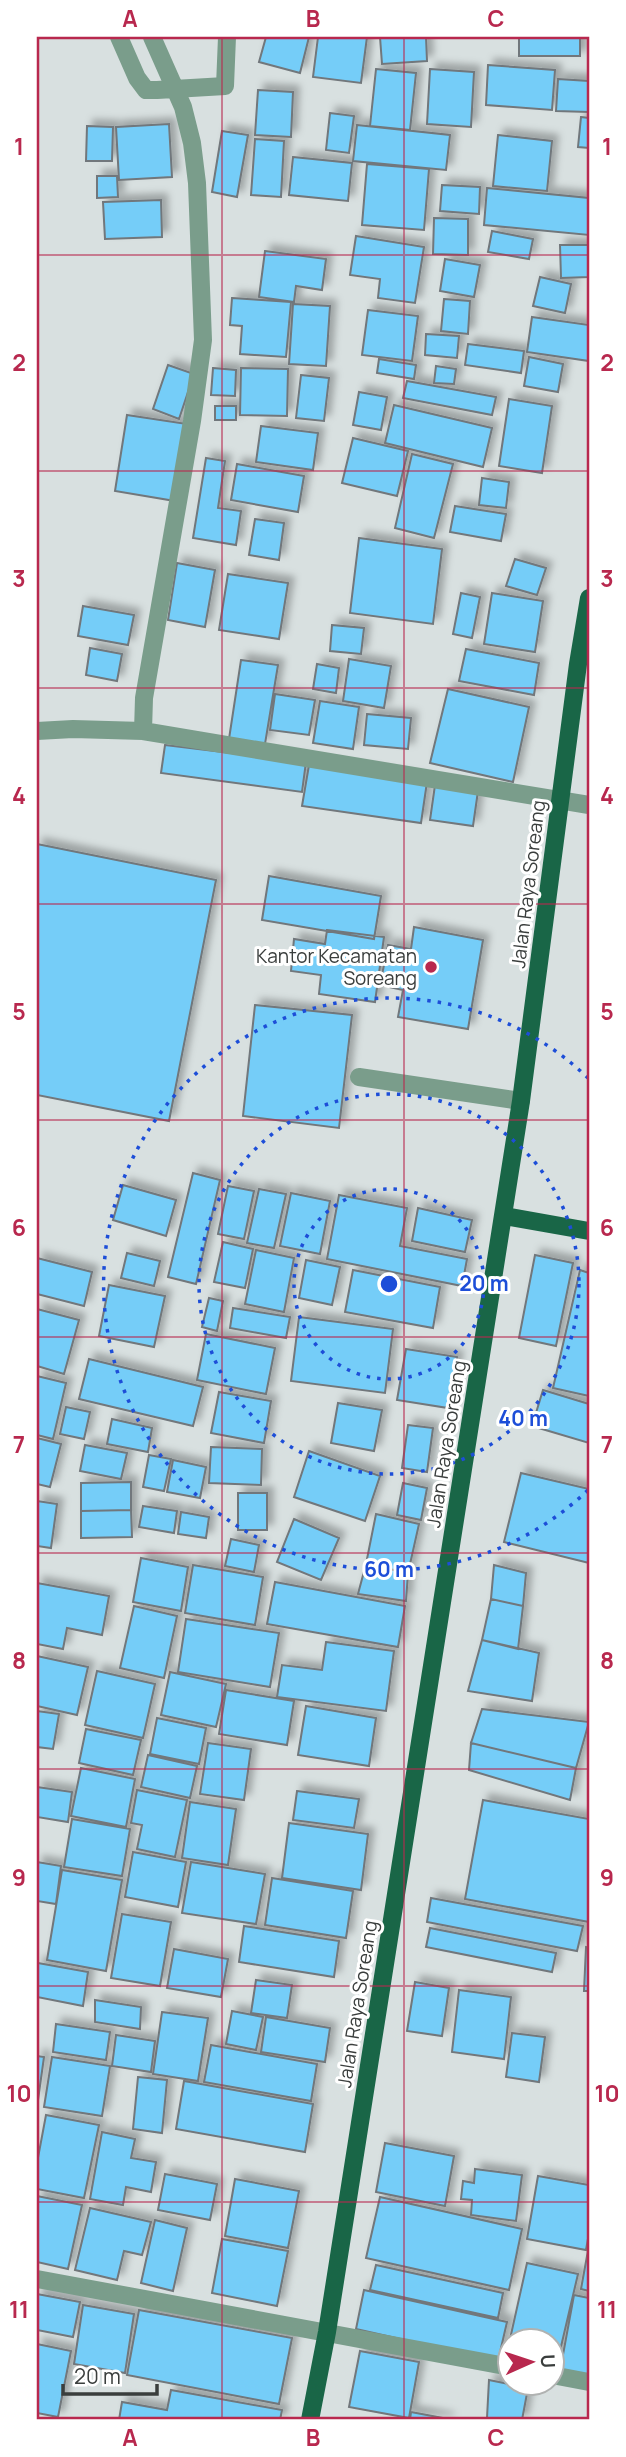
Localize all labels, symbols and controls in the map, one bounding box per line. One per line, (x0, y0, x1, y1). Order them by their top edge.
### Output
text: A (122, 2, 138, 34)
text: B (306, 2, 320, 34)
text: C (488, 2, 505, 34)
text: 1 (14, 130, 24, 162)
text: 1 (602, 130, 612, 162)
text: 2 (12, 346, 26, 378)
text: 2 (600, 346, 614, 378)
text: 3 (12, 562, 26, 594)
text: 3 (600, 562, 614, 594)
text: 4 (12, 779, 26, 811)
text: 4 (600, 779, 614, 811)
street label: Jalan Raya Soreang (505, 799, 551, 969)
place label: Kantor Kecamatan Soreang (256, 943, 417, 991)
marker: Kantor Kecamatan Soreang (423, 959, 439, 975)
text: 5 (12, 995, 26, 1027)
text: 5 (600, 995, 614, 1027)
text: 6 (12, 1211, 26, 1243)
text: 6 (600, 1211, 614, 1243)
text: 20 m (459, 1269, 509, 1297)
centre of rings (377, 1272, 401, 1296)
street label: Jalan Raya Soreang (420, 1358, 472, 1530)
text: 40 m (498, 1404, 548, 1432)
text: 7 (13, 1428, 25, 1460)
text: 7 (601, 1428, 613, 1460)
text: 60 m (364, 1555, 414, 1583)
text: 8 (12, 1644, 26, 1676)
text: 8 (600, 1644, 614, 1676)
text: 9 (12, 1861, 26, 1893)
text: 9 (600, 1861, 614, 1893)
street label: Jalan Raya Soreang (331, 1918, 383, 2090)
text: 10 (6, 2077, 32, 2109)
text: 10 (594, 2077, 620, 2109)
text: 11 (9, 2293, 29, 2325)
text: 11 (597, 2293, 617, 2325)
north arrow (496, 2328, 566, 2398)
scale bar (63, 2352, 158, 2396)
text: U (535, 2354, 561, 2369)
text: 20 m (74, 2362, 121, 2390)
text: A (122, 2421, 138, 2453)
text: B (306, 2421, 320, 2453)
text: C (488, 2421, 505, 2453)

